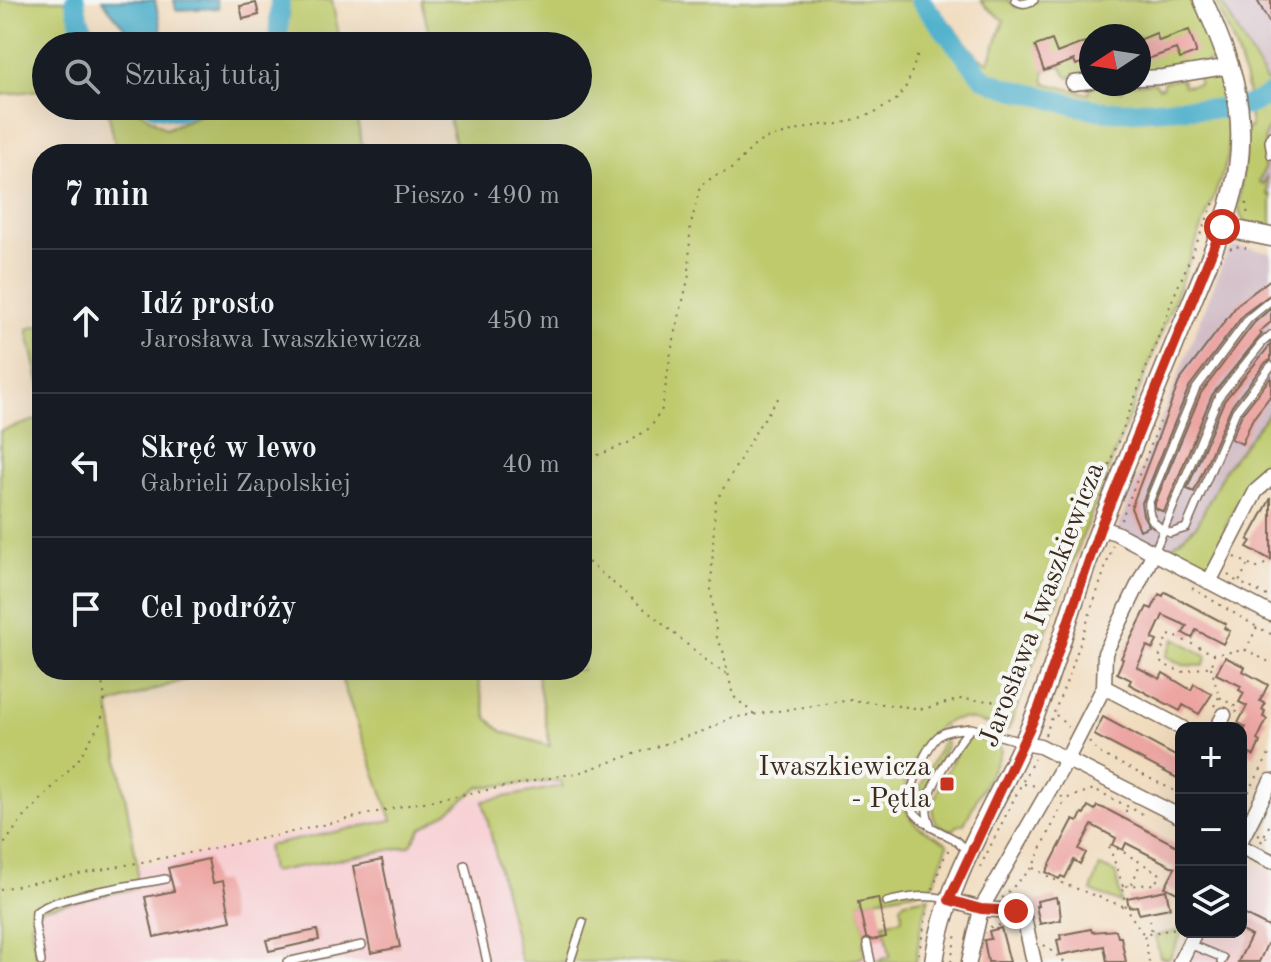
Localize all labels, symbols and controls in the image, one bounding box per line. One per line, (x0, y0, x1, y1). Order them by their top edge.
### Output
north arrow (1079, 24, 1151, 96)
search box (32, 32, 592, 120)
icon: search (60, 54, 104, 98)
text: Szukaj tutaj (124, 61, 282, 91)
text: 7 min (64, 179, 149, 213)
text: Pieszo · 490 m (393, 183, 560, 209)
route start (1204, 209, 1240, 245)
text: Idź prosto (140, 290, 275, 320)
icon: ahead (64, 299, 108, 343)
text: 450 m (487, 308, 560, 334)
text: Jarosława Iwaszkiewicza (140, 327, 421, 353)
text: Skręć w lewo (140, 434, 317, 464)
icon: left (64, 443, 108, 487)
text: 40 m (502, 452, 560, 478)
street label: Jarosława Iwaszkiewicza (976, 459, 1110, 751)
text: Gabrieli Zapolskiej (140, 471, 351, 497)
icon: arrive (64, 587, 108, 631)
text: Cel podróży (140, 594, 297, 624)
map controls (1175, 722, 1247, 938)
button: + (1175, 722, 1247, 794)
place label: Iwaszkiewicza - Pętla (758, 754, 931, 814)
marker: Iwaszkiewicza - Pętla (938, 775, 956, 793)
button: − (1175, 794, 1247, 866)
button: layers (1175, 866, 1247, 938)
route end (998, 893, 1034, 929)

